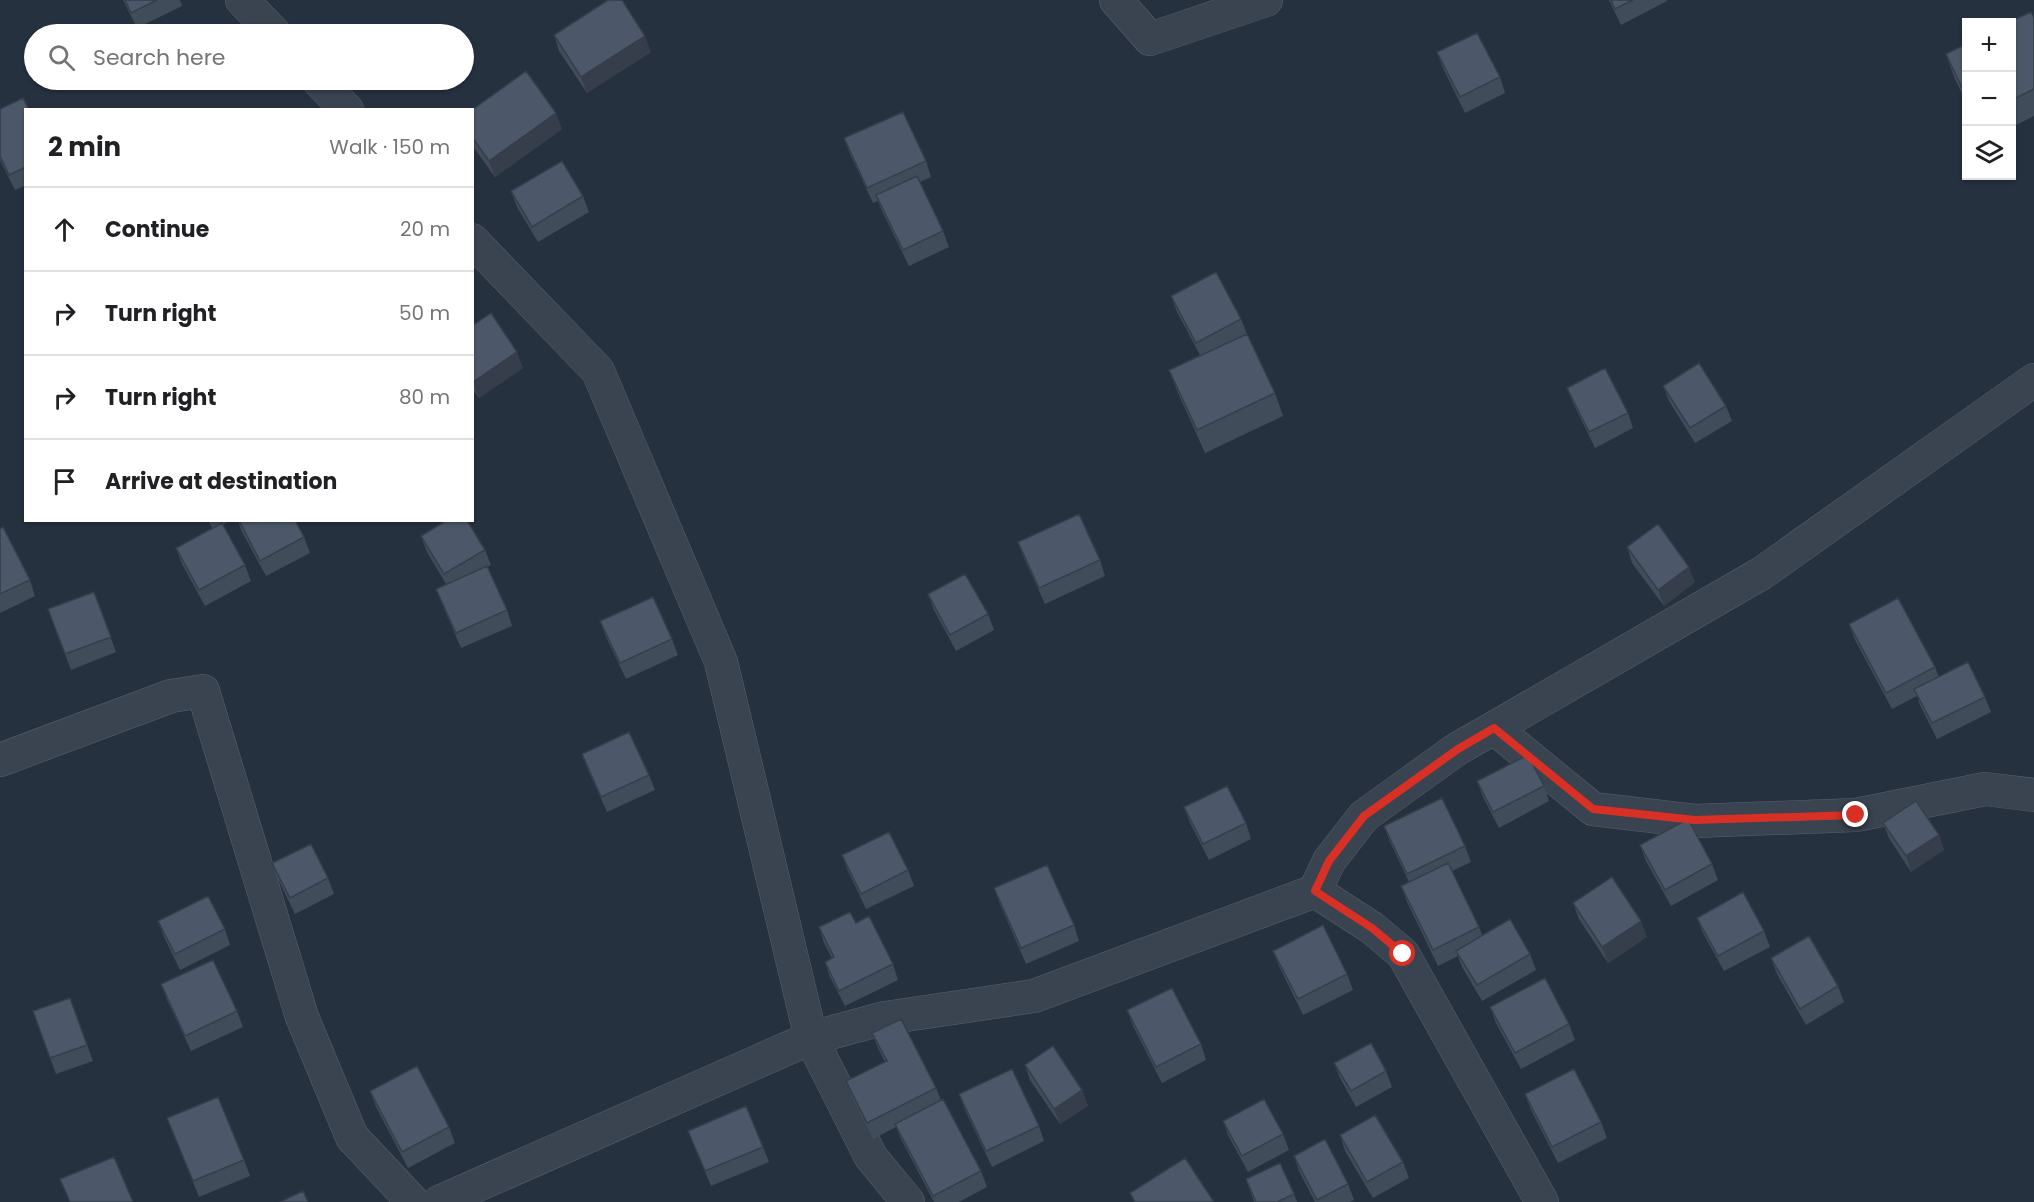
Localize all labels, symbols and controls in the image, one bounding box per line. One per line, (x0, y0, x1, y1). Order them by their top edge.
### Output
map controls (1962, 18, 2016, 180)
button: + (1962, 18, 2016, 72)
search box (24, 24, 474, 90)
icon: search (45, 41, 78, 74)
text: Search here (93, 42, 226, 73)
button: − (1962, 72, 2016, 126)
button: layers (1962, 126, 2016, 180)
text: 2 min (48, 129, 121, 165)
text: Walk · 150 m (329, 133, 450, 161)
icon: ahead (48, 213, 81, 246)
text: Continue (105, 214, 209, 245)
text: 20 m (400, 215, 450, 243)
icon: right (48, 297, 81, 330)
text: Turn right (105, 298, 216, 329)
text: 50 m (399, 299, 450, 327)
icon: right (48, 381, 81, 414)
text: Turn right (105, 382, 216, 413)
text: 80 m (399, 383, 450, 411)
icon: arrive (48, 465, 81, 498)
text: Arrive at destination (105, 466, 337, 497)
route end (1842, 801, 1868, 827)
route start (1389, 940, 1415, 966)

